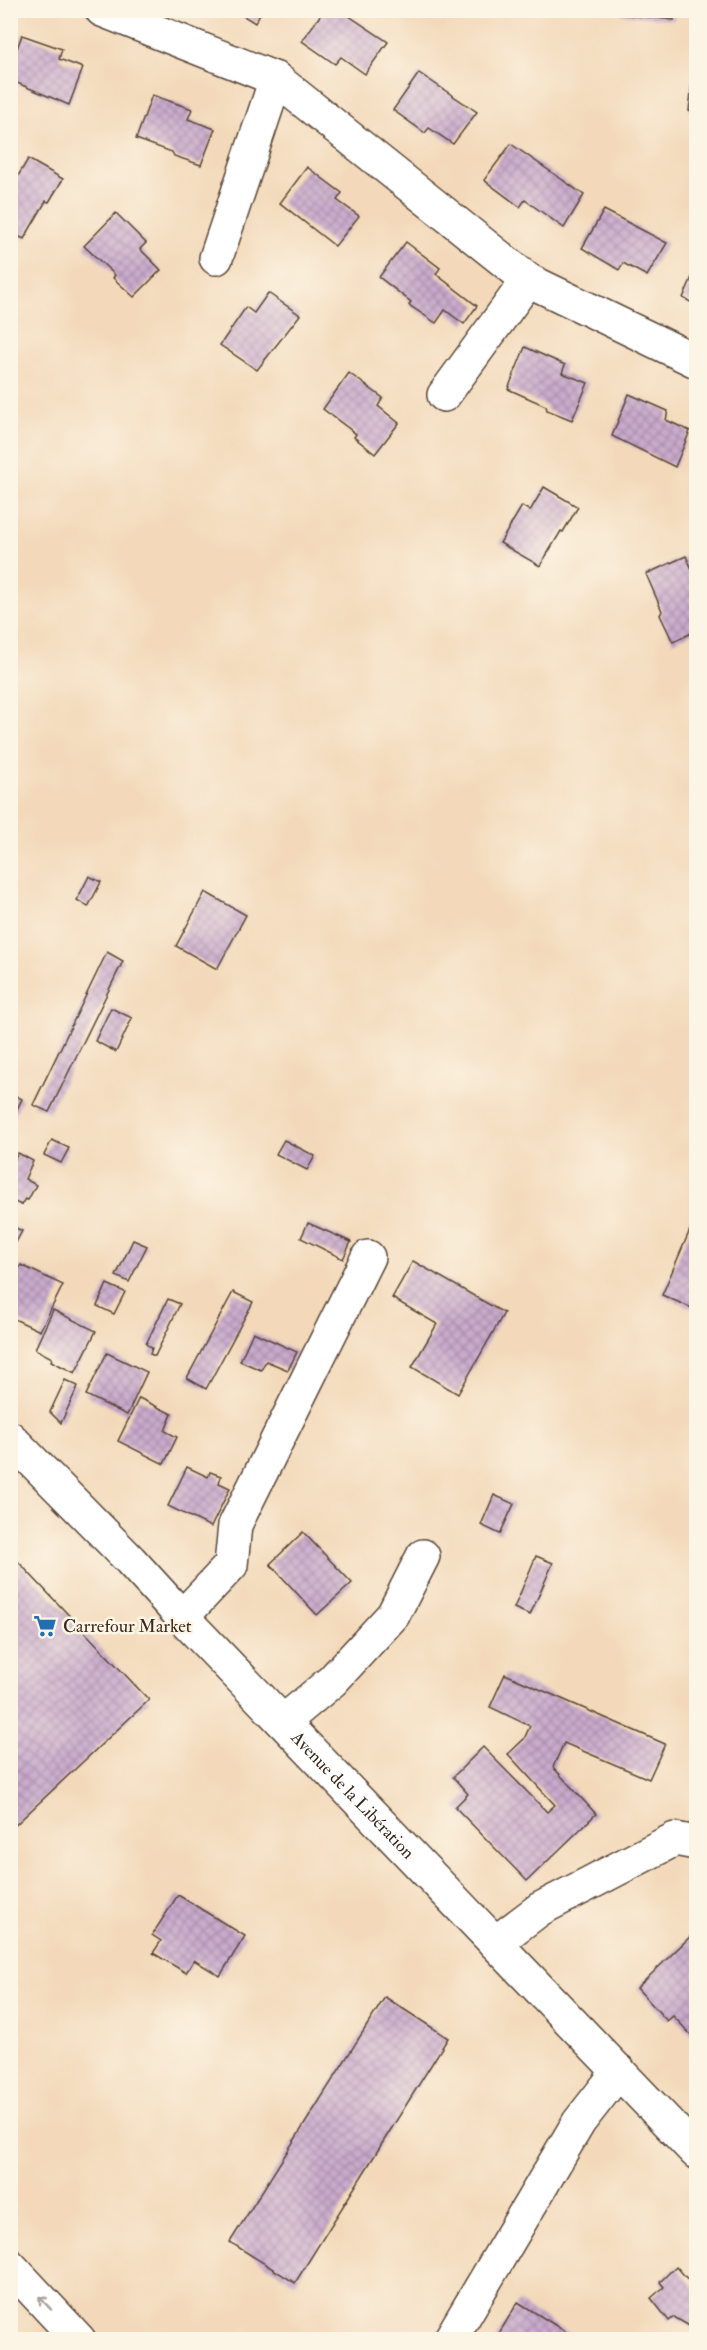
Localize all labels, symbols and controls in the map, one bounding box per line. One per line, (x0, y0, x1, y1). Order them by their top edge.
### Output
supermarket icon: Carrefour Market (32, 1613, 58, 1639)
place label: Carrefour Market (63, 1615, 192, 1638)
street label: Avenue de la Libération (285, 1725, 420, 1864)
one-way arrow (38, 2295, 52, 2310)

